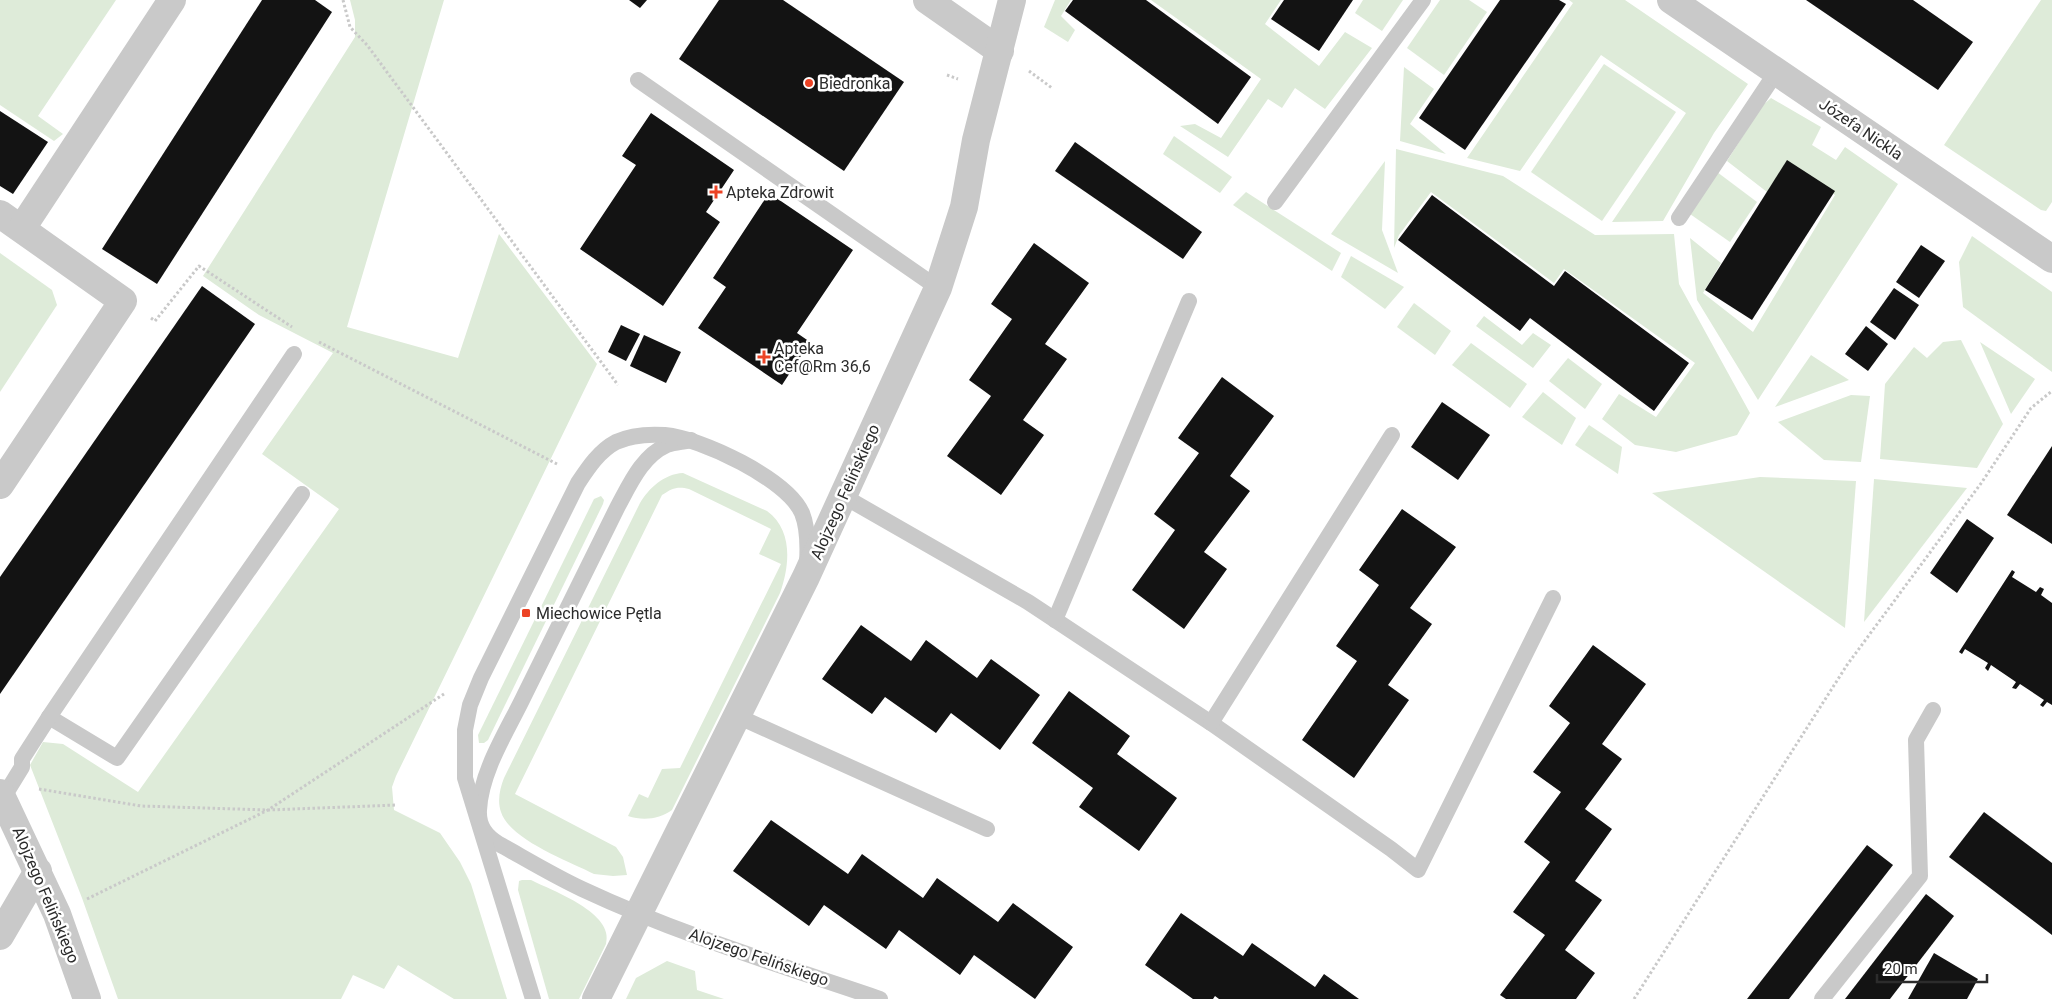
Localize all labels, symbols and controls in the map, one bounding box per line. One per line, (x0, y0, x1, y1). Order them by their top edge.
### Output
place label: Biedronka (819, 74, 890, 93)
marker: Biedronka (803, 77, 815, 89)
street label: Józefa Nickla (1816, 94, 1906, 164)
place label: Apteka Zdrowit (726, 183, 834, 202)
marker: Apteka Zdrowit (710, 186, 722, 198)
place label: Apteka Cef@Rm 36,6 (774, 339, 871, 376)
marker: Apteka Cef@Rm 36,6 (758, 351, 770, 363)
street label: Alojzego Felińskiego (807, 421, 883, 563)
place label: Miechowice Pętla (536, 604, 662, 623)
marker: Miechowice Pętla (520, 607, 532, 619)
street label: Alojzego Felińskiego (9, 824, 83, 966)
street label: Alojzego Felińskiego (687, 924, 831, 990)
scale bar (1877, 952, 1987, 984)
text: 20 m (1884, 960, 1918, 978)

